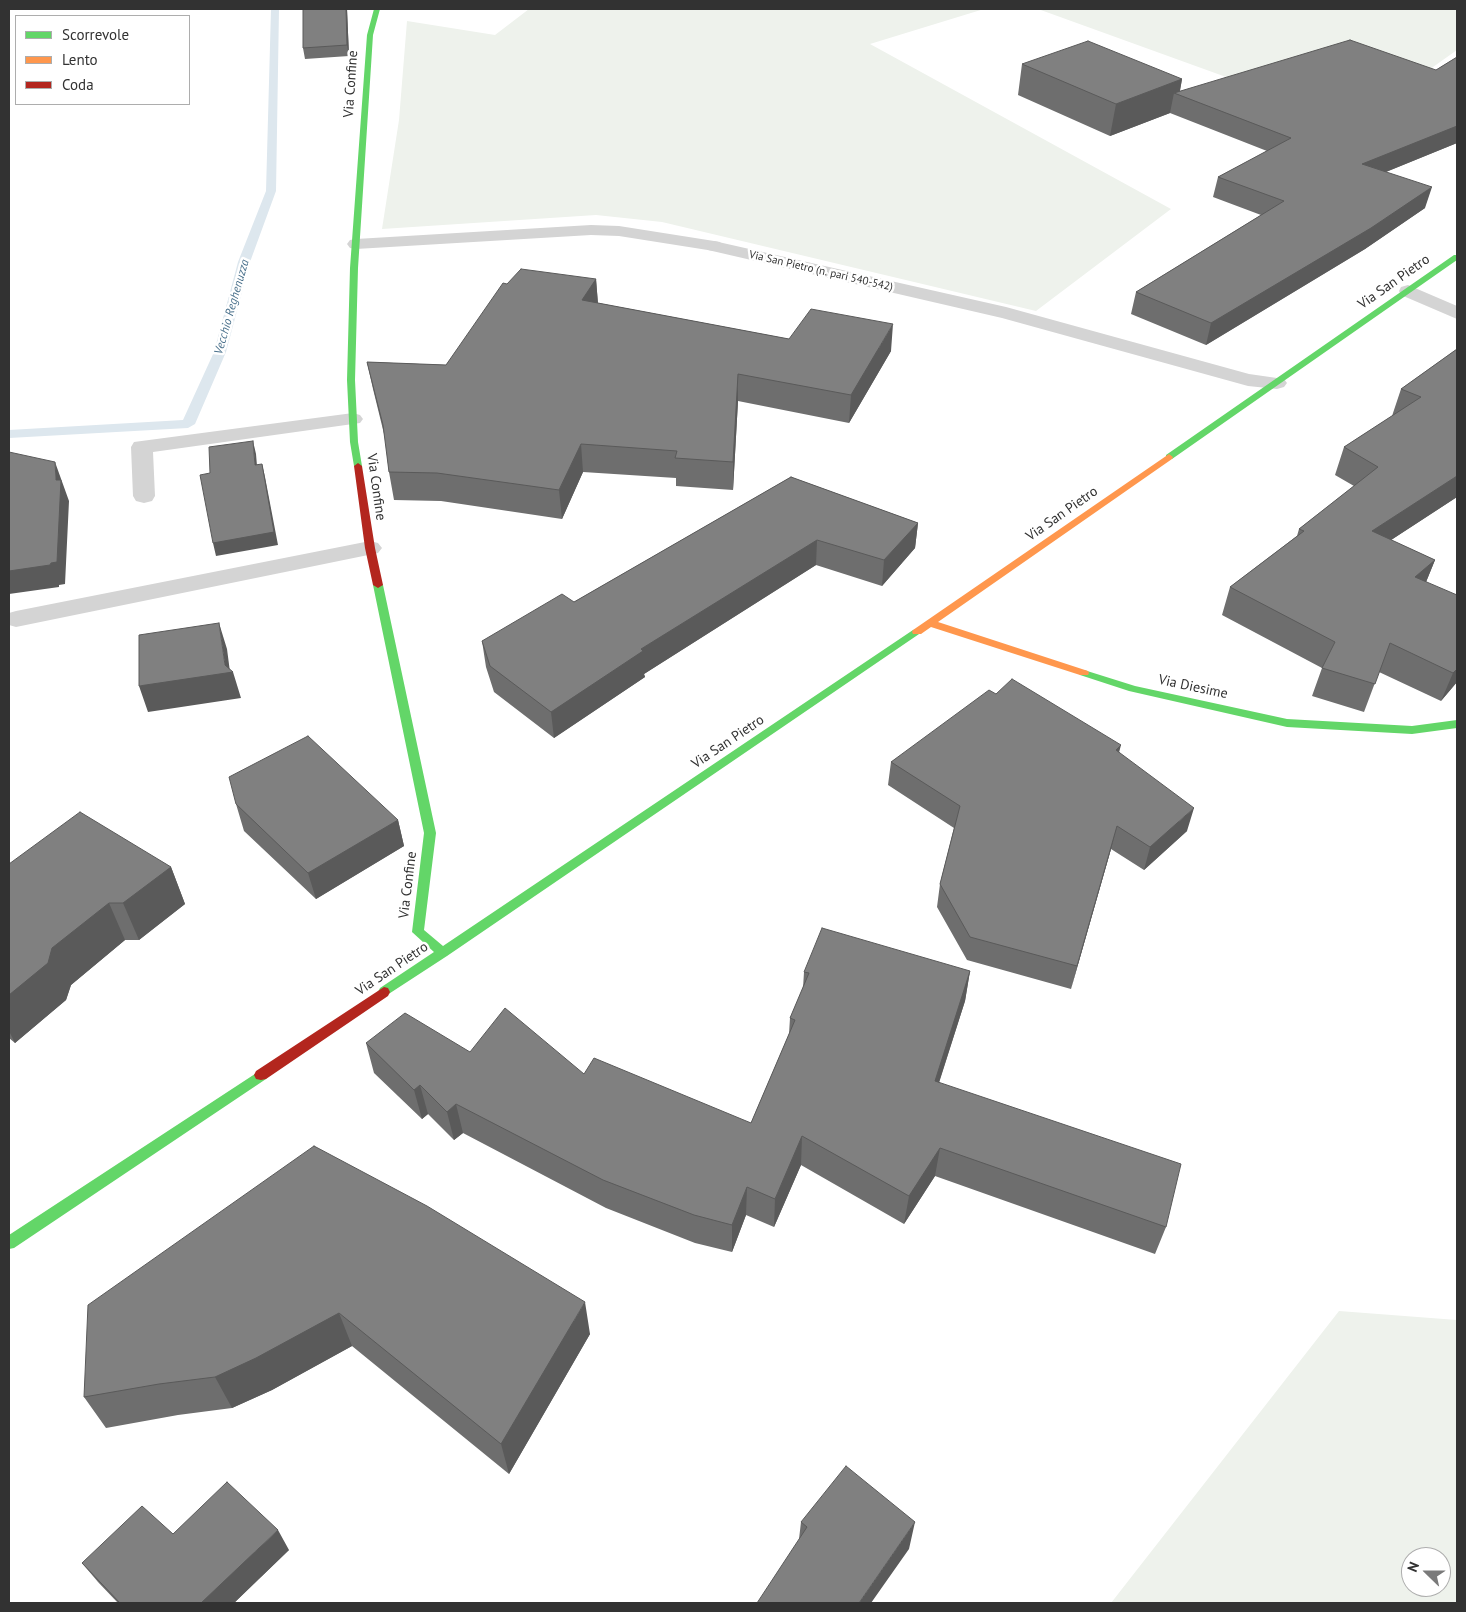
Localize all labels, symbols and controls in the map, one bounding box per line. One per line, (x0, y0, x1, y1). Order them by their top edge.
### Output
legend (15, 15, 190, 105)
text: Scorrevole (62, 25, 129, 44)
text: Lento (62, 50, 98, 69)
street label: Via Confine (340, 50, 362, 118)
text: Coda (62, 75, 94, 94)
street label: Via San Pietro (n. pari 540-542) (748, 248, 894, 294)
street label: Via San Pietro (1355, 251, 1433, 313)
water label: Vecchio Reghenuzza (212, 258, 252, 356)
street label: Via Confine (363, 452, 389, 522)
street label: Via San Pietro (1023, 483, 1101, 545)
street label: Via Diesime (1157, 671, 1229, 703)
street label: Via San Pietro (689, 712, 767, 772)
street label: Via Confine (396, 851, 420, 919)
street label: Via San Pietro (353, 939, 431, 999)
north arrow (1401, 1547, 1451, 1597)
text: N (1403, 1559, 1423, 1574)

